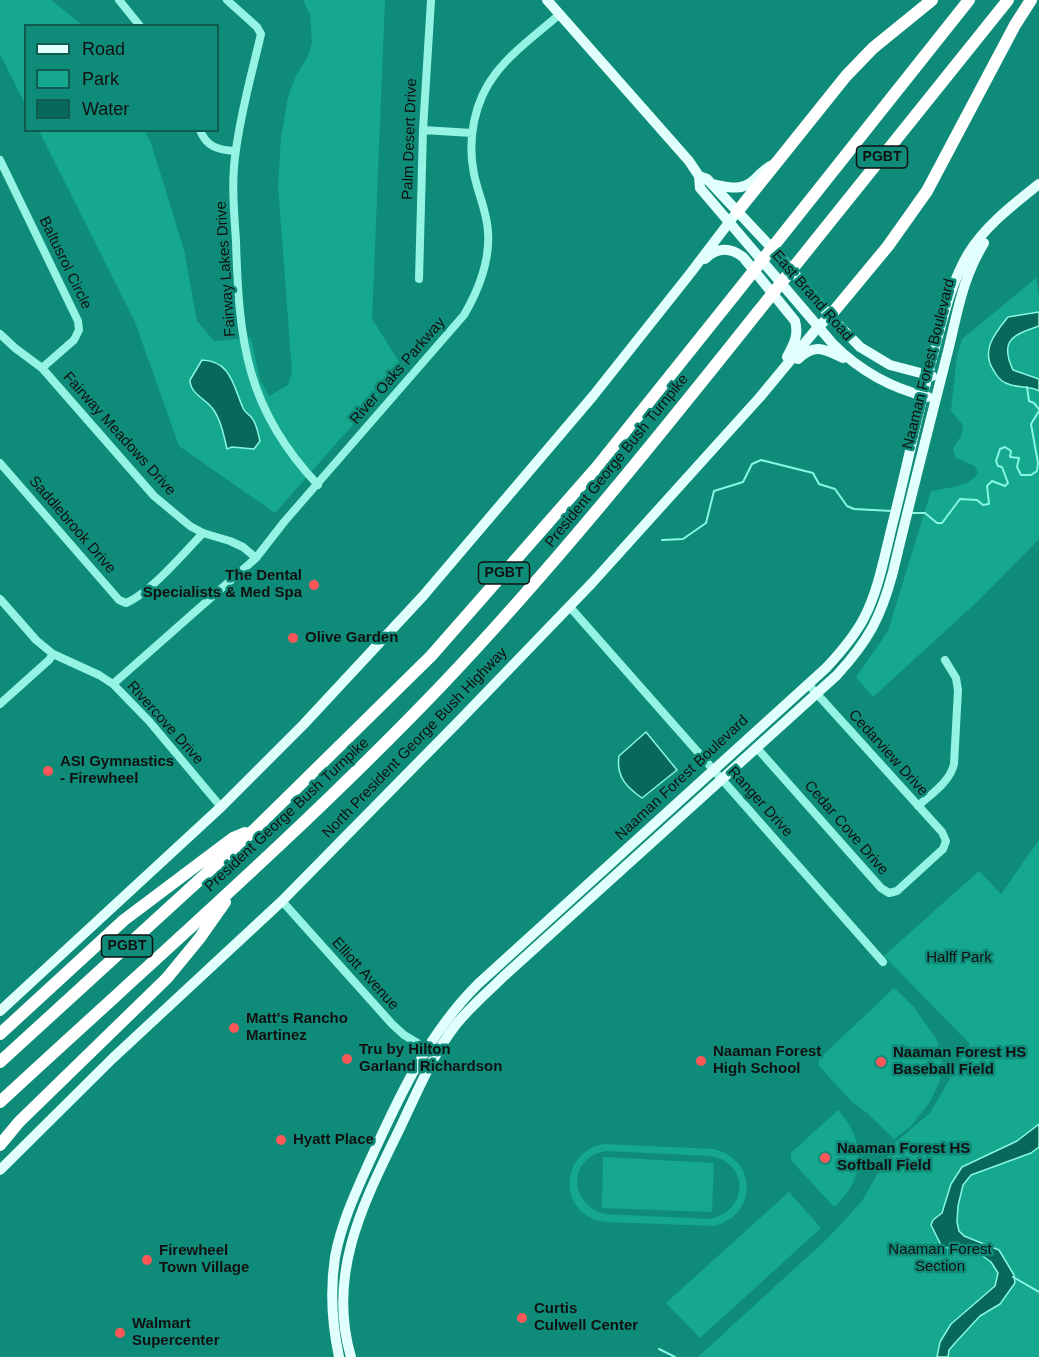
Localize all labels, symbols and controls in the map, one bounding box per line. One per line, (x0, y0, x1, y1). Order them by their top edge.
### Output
legend (24, 24, 219, 132)
text: Road (82, 39, 125, 59)
text: Park (82, 69, 119, 89)
street label: Palm Desert Drive (399, 78, 421, 200)
text: Water (82, 99, 129, 119)
road number: PGBT (856, 146, 908, 168)
street label: Fairway Lakes Drive (212, 201, 240, 337)
street label: Baltusrol Circle (35, 214, 95, 312)
street label: East Brand Road (768, 247, 856, 345)
street label: Naaman Forest Boulevard (899, 277, 959, 451)
street label: River Oaks Parkway (347, 314, 449, 428)
street label: Fairway Meadows Drive (59, 369, 179, 499)
street label: President George Bush Turnpike (541, 371, 693, 551)
street label: Saddlebrook Drive (25, 473, 119, 577)
road number: PGBT (478, 562, 530, 584)
place label: The Dental Specialists & Med Spa (143, 567, 302, 602)
marker: The Dental Specialists & Med Spa (307, 578, 321, 592)
place label: Olive Garden (305, 629, 398, 647)
marker: Olive Garden (286, 631, 300, 645)
street label: North President George Bush Highway (319, 644, 511, 842)
street label: Rivercove Drive (123, 678, 207, 768)
street label: Cedarview Drive (844, 706, 932, 800)
street label: Naaman Forest Boulevard (612, 712, 752, 844)
street label: President George Bush Turnpike (201, 734, 373, 896)
place label: ASI Gymnastics - Firewheel (60, 753, 174, 788)
street label: Ranger Drive (724, 763, 796, 841)
marker: ASI Gymnastics - Firewheel (41, 764, 55, 778)
street label: Cedar Cove Drive (800, 777, 892, 879)
street label: Elliott Avenue (328, 934, 402, 1014)
road number: PGBT (102, 935, 152, 957)
park label: Halff Park (926, 949, 992, 967)
place label: Matt's Rancho Martinez (246, 1010, 348, 1045)
marker: Matt's Rancho Martinez (227, 1021, 241, 1035)
place label: Tru by Hilton Garland Richardson (359, 1041, 502, 1076)
place label: Naaman Forest High School (713, 1043, 821, 1078)
place label: Naaman Forest HS Baseball Field (893, 1044, 1026, 1079)
marker: Tru by Hilton Garland Richardson (340, 1052, 354, 1066)
marker: Naaman Forest High School (694, 1054, 708, 1068)
marker: Naaman Forest HS Baseball Field (874, 1055, 888, 1069)
place label: Hyatt Place (293, 1131, 374, 1149)
marker: Hyatt Place (274, 1133, 288, 1147)
place label: Naaman Forest HS Softball Field (837, 1140, 970, 1175)
marker: Naaman Forest HS Softball Field (818, 1151, 832, 1165)
park label: Naaman Forest Section (888, 1241, 992, 1276)
place label: Firewheel Town Village (159, 1242, 249, 1277)
marker: Firewheel Town Village (140, 1253, 154, 1267)
place label: Curtis Culwell Center (534, 1300, 638, 1335)
marker: Curtis Culwell Center (515, 1311, 529, 1325)
place label: Walmart Supercenter (132, 1315, 220, 1350)
marker: Walmart Supercenter (113, 1326, 127, 1340)

